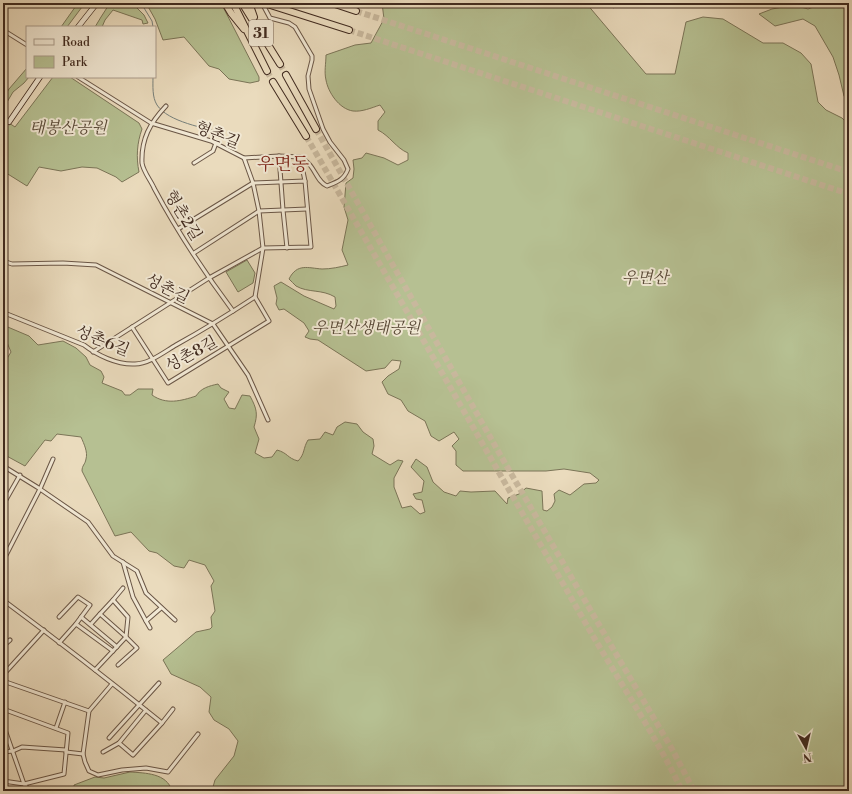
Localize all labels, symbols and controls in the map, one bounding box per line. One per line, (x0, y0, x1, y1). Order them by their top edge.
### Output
road number: 31 (249, 20, 273, 46)
legend (26, 26, 156, 78)
text: Road (62, 35, 90, 50)
text: Park (62, 55, 88, 70)
street label: 형촌길 (192, 117, 243, 153)
park label: 태봉산공원 (29, 118, 108, 138)
district label: 우면동 (257, 153, 309, 176)
street label: 형촌2길 (160, 187, 206, 244)
park label: 우면산 (622, 268, 671, 288)
street label: 성촌길 (142, 269, 193, 308)
park label: 우면산생태공원 (312, 318, 422, 338)
street label: 성촌6길 (73, 321, 132, 361)
street label: 성촌8길 (162, 332, 221, 376)
north arrow (786, 728, 826, 768)
text: N (802, 749, 813, 764)

